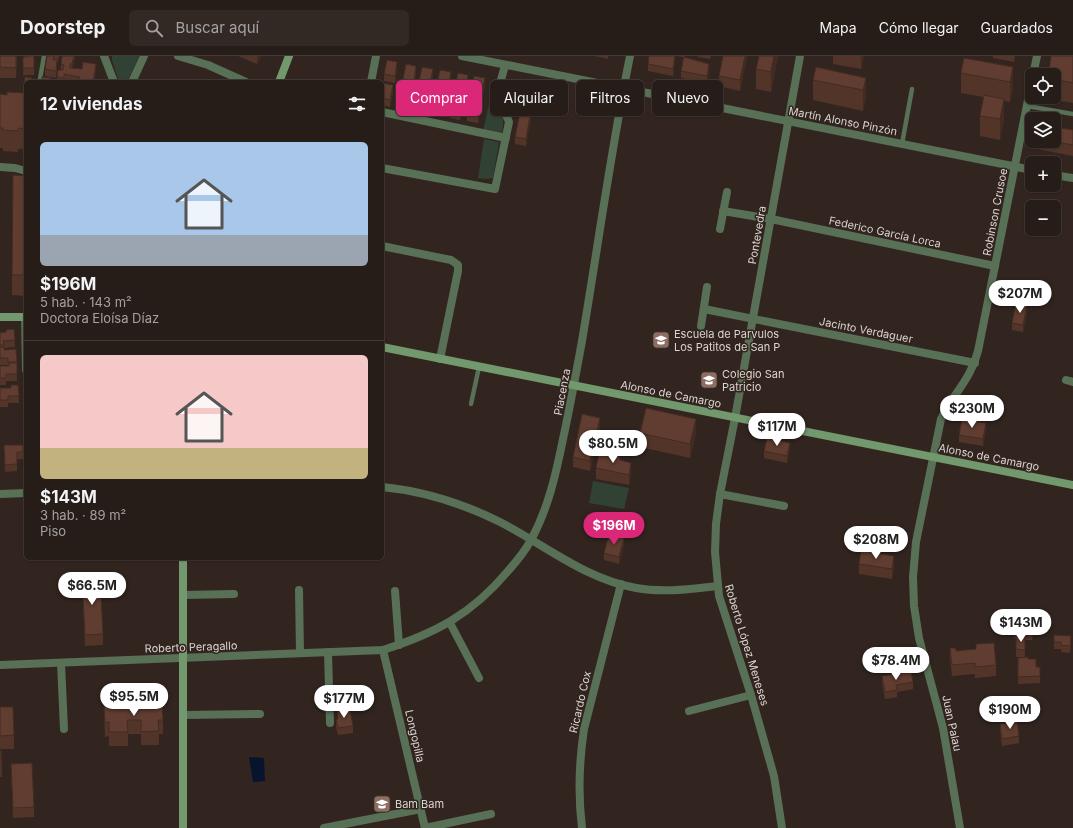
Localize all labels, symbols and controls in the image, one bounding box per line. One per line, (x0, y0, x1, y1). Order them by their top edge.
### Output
search box (129, 10, 409, 46)
text: Doorstep (20, 16, 105, 39)
icon: search (143, 17, 165, 39)
text: Buscar aquí (175, 18, 259, 37)
text: Mapa (820, 19, 857, 36)
text: Cómo llegar (879, 19, 959, 36)
text: Guardados (981, 19, 1053, 36)
map controls (1025, 68, 1061, 236)
button: locate (1025, 68, 1061, 104)
chip: Comprar (396, 80, 482, 116)
chip: Alquilar (490, 80, 568, 116)
chip: Filtros (576, 80, 644, 116)
chip: Nuevo (652, 80, 723, 116)
icon: filters (346, 93, 368, 115)
text: 12 viviendas (40, 94, 142, 114)
street label: Martín Alonso Pinzón (788, 104, 898, 138)
button: layers (1025, 112, 1061, 148)
button: + (1025, 156, 1061, 192)
street label: Robinson Crusoe (980, 167, 1010, 257)
icon: home (168, 168, 240, 240)
button: − (1025, 200, 1061, 236)
street label: Pontevedra (745, 205, 769, 265)
street label: Federico García Lorca (828, 213, 942, 251)
text: $196M (40, 274, 96, 294)
pin: $207M (992, 280, 1048, 314)
text: $207M (998, 285, 1042, 301)
text: 5 hab. · 143 m² (40, 294, 132, 310)
text: Doctora Eloísa Díaz (40, 310, 159, 326)
street label: Jacinto Verdaguer (818, 314, 914, 346)
place label: Escuela de Parvulos Los Patitos de San P (674, 327, 780, 354)
school or university icon: Escuela de Parvulos Los Patitos de San P (651, 330, 671, 350)
street label: Piacenza (551, 367, 573, 417)
place label: Colegio San Patricio (722, 367, 785, 394)
school or university icon: Colegio San Patricio (699, 370, 719, 390)
street label: Alonso de Camargo (619, 377, 723, 411)
icon: home (168, 381, 240, 453)
pin: $230M (944, 395, 1000, 429)
text: $230M (949, 400, 995, 416)
pin: $117M (749, 413, 805, 447)
text: $117M (757, 418, 797, 434)
pin: $80.5M (580, 430, 646, 464)
text: $80.5M (588, 435, 638, 451)
street label: Alonso de Camargo (937, 440, 1041, 474)
text: $143M (40, 487, 97, 507)
text: 3 hab. · 89 m² (40, 507, 126, 523)
pin: $196M (586, 512, 642, 546)
text: $196M (592, 517, 636, 533)
text: Piso (40, 523, 66, 539)
pin: $208M (848, 526, 904, 560)
text: $208M (853, 531, 899, 547)
pin: $66.5M (59, 572, 125, 606)
text: $66.5M (67, 577, 117, 593)
street label: Roberto López Meneses (722, 583, 772, 708)
pin: $143M (993, 609, 1049, 643)
text: $143M (999, 614, 1043, 630)
street label: Roberto Peragallo (144, 638, 238, 656)
pin: $78.4M (863, 647, 929, 681)
text: $78.4M (871, 652, 921, 668)
street label: Ricardo Cox (566, 670, 594, 734)
pin: $95.5M (101, 683, 167, 717)
pin: $177M (316, 685, 372, 719)
text: $95.5M (109, 688, 159, 704)
text: $177M (323, 690, 365, 706)
street label: Juan Palau (939, 694, 965, 752)
pin: $190M (982, 696, 1038, 730)
text: $190M (988, 701, 1032, 717)
street label: Longopilla (402, 708, 428, 764)
school or university icon: Bam Bam (372, 794, 392, 814)
place label: Bam Bam (395, 797, 444, 811)

